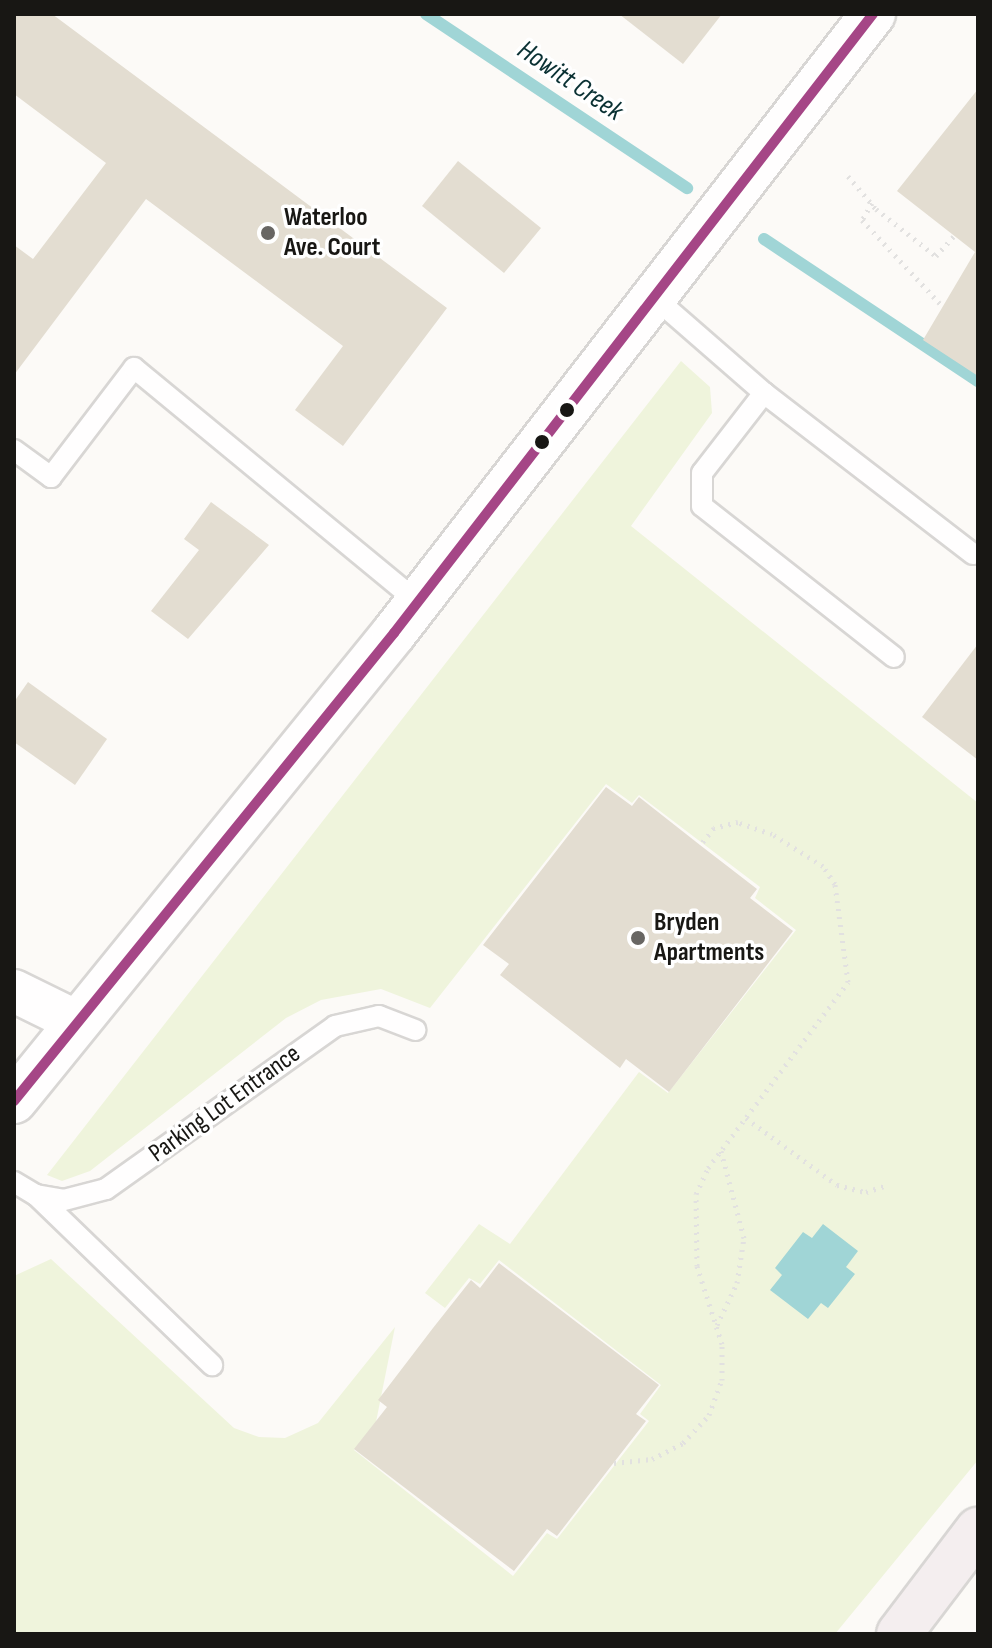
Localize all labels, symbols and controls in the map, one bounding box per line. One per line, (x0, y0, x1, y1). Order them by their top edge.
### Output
water label: Howitt Creek (511, 34, 629, 128)
place label: Waterloo Ave. Court (284, 202, 380, 264)
marker: Waterloo Ave. Court (259, 224, 277, 242)
unlabelled marker (559, 402, 575, 418)
unlabelled marker (534, 434, 550, 450)
place label: Bryden Apartments (654, 907, 764, 968)
marker: Bryden Apartments (629, 929, 647, 947)
street label: Parking Lot Entrance (143, 1039, 307, 1169)

